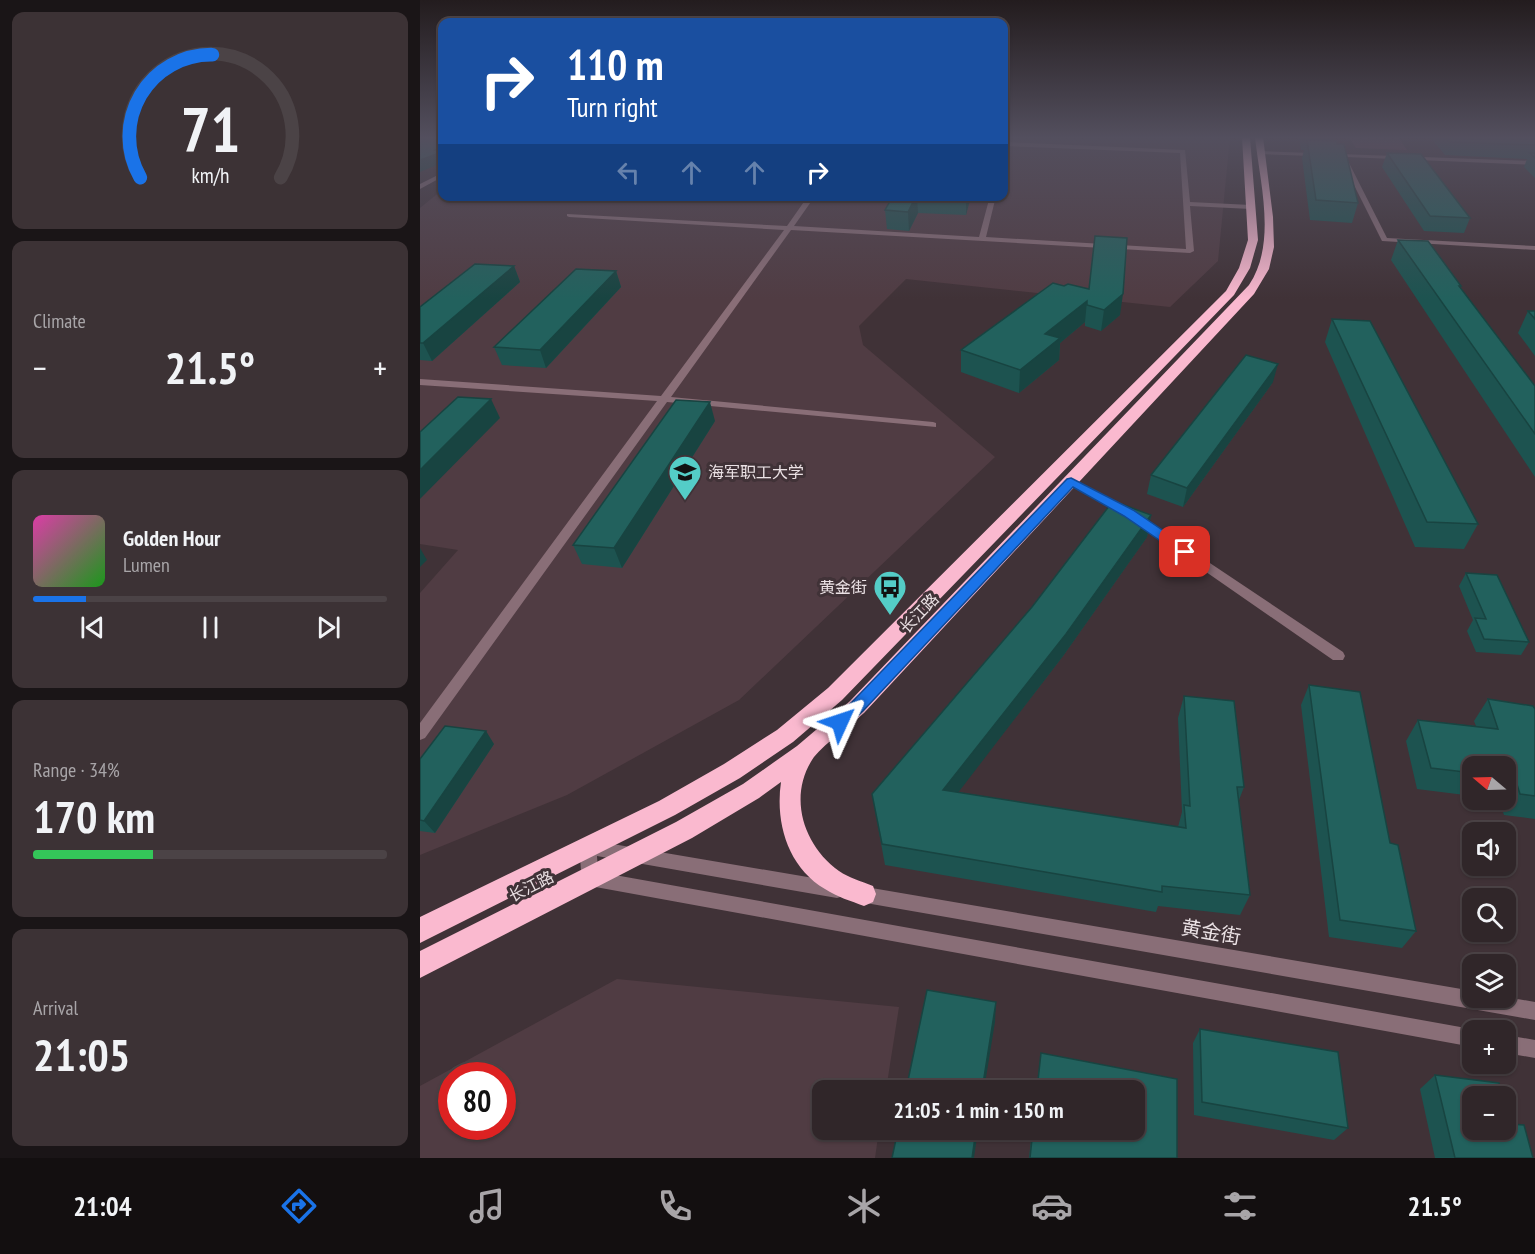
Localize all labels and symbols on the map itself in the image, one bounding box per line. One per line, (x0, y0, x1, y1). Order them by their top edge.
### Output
school or university icon: 海军职工大学 (667, 454, 703, 501)
place label: 海军职工大学 (708, 462, 804, 482)
pin (1159, 526, 1210, 577)
bus stop icon: 黄金街 (872, 569, 908, 616)
place label: 黄金街 (819, 577, 867, 597)
street label: 长江路 (895, 589, 943, 637)
position arrow (808, 690, 872, 754)
north arrow (1462, 756, 1516, 810)
street label: 长江路 (505, 866, 557, 906)
street label: 黄金街 (1179, 914, 1243, 950)
speed limit sign: 80 (438, 1062, 516, 1140)

